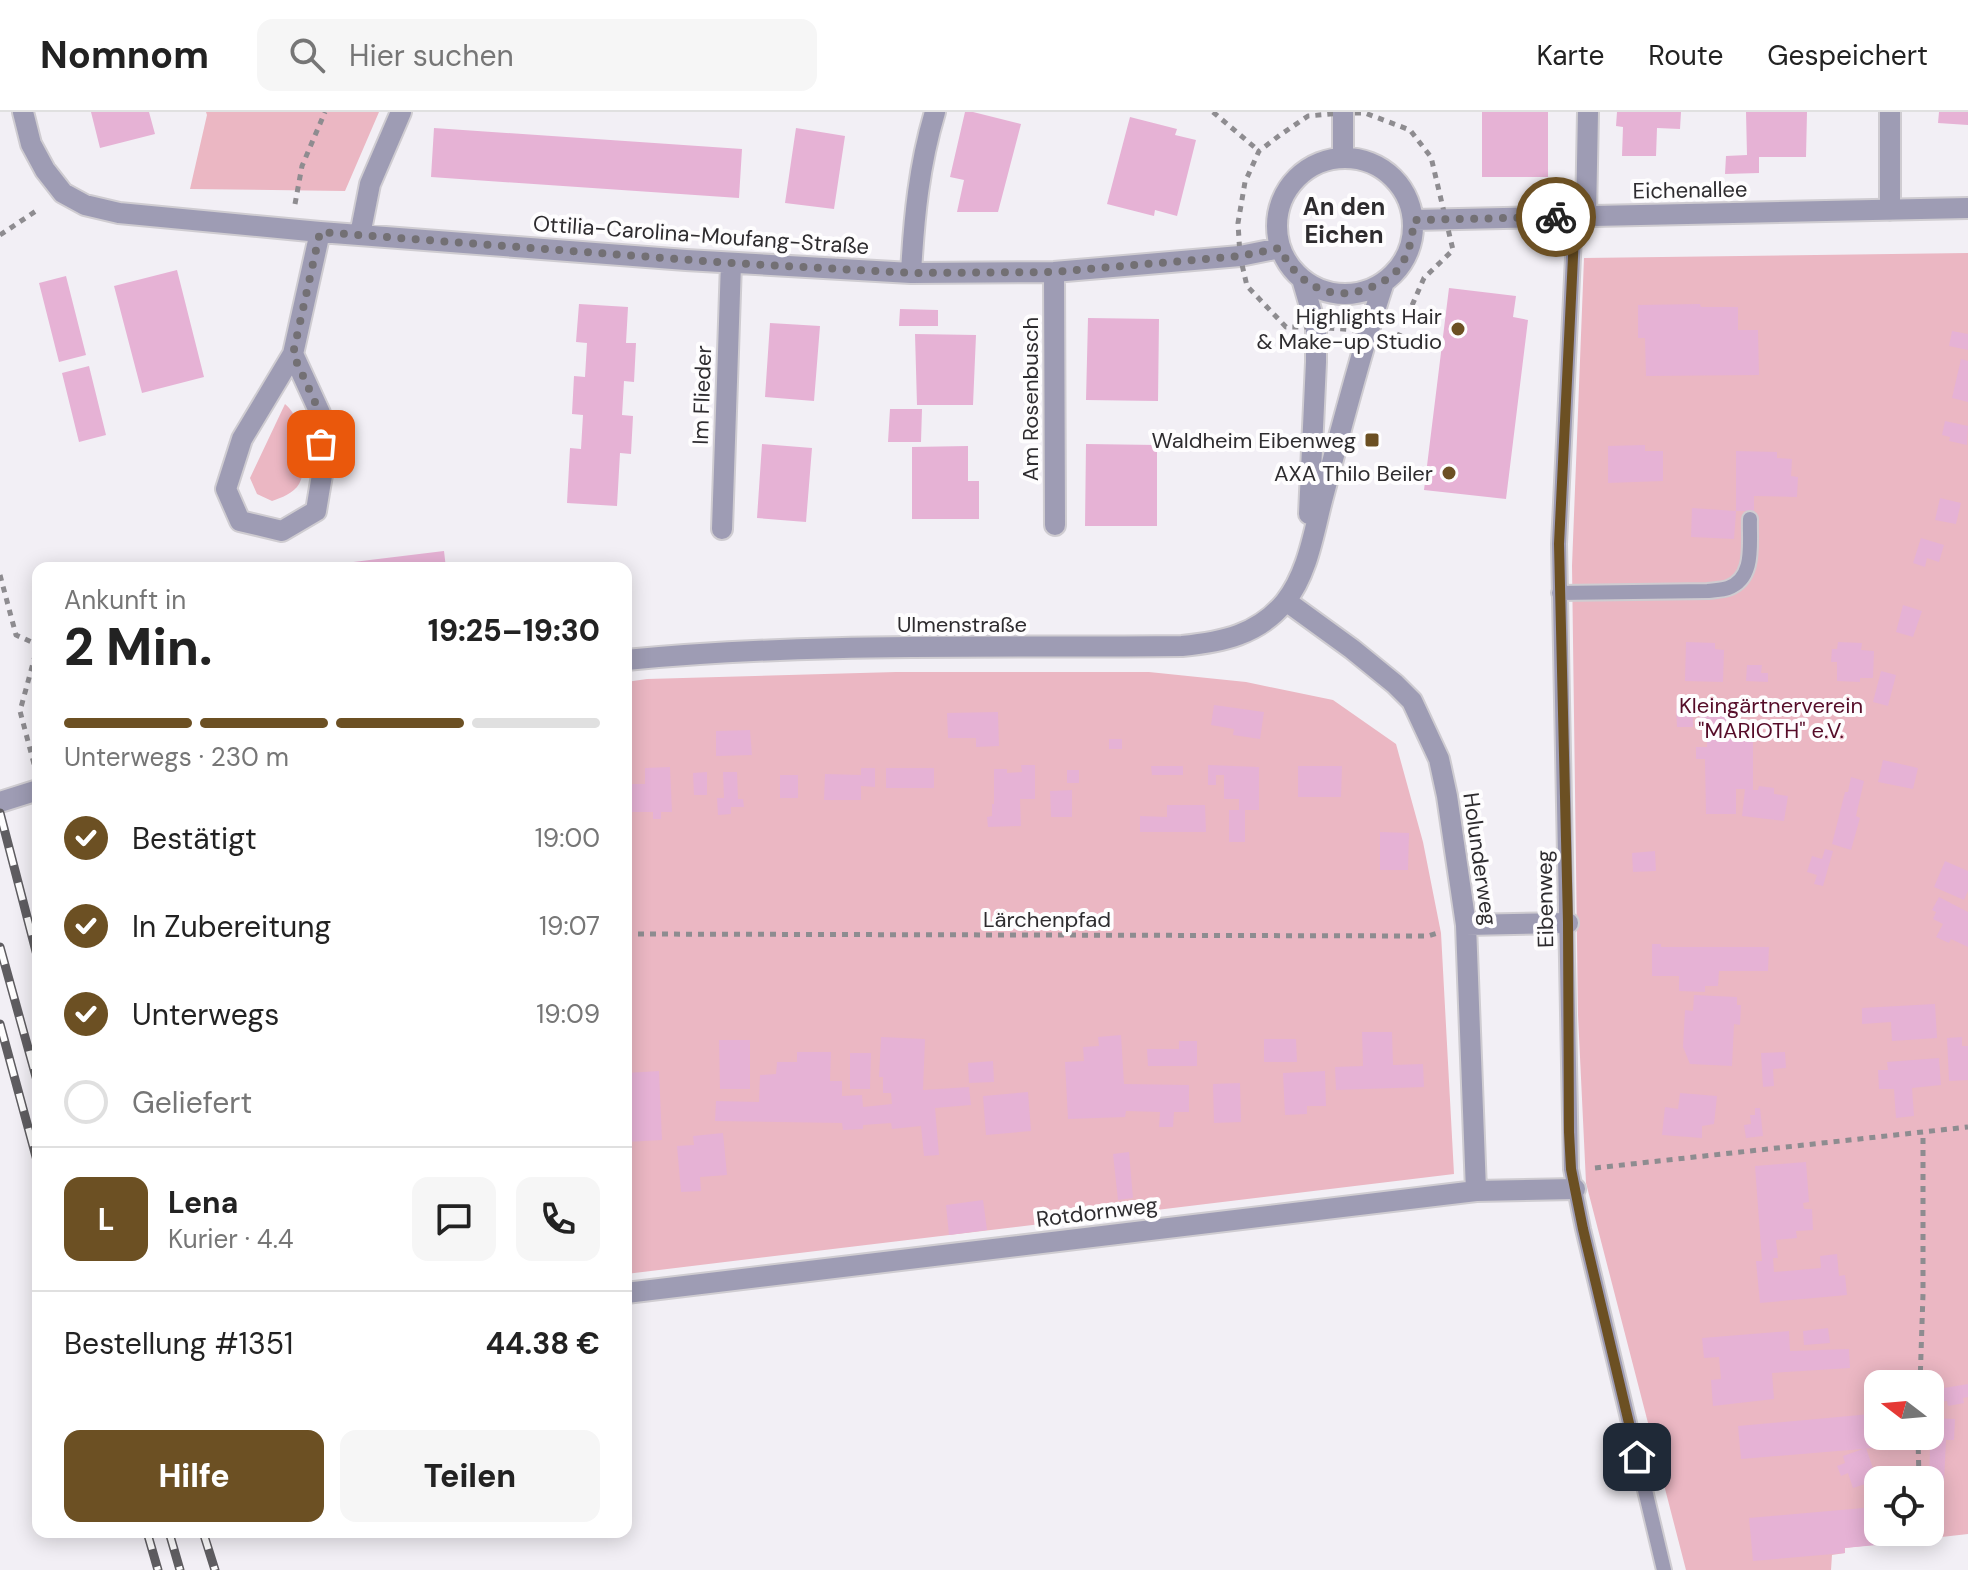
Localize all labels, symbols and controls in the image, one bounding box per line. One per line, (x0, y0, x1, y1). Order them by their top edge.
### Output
search box (257, 19, 817, 91)
text: Nomnom (40, 30, 209, 80)
icon: search (285, 33, 329, 77)
text: Hier suchen (349, 36, 514, 75)
text: Karte (1537, 37, 1604, 74)
text: Route (1648, 37, 1723, 74)
text: Gespeichert (1767, 37, 1928, 74)
street label: Eichenallee (1632, 175, 1748, 205)
courier (1516, 177, 1596, 257)
district label: An den Eichen (1303, 191, 1385, 250)
icon: bike (1534, 195, 1578, 239)
street label: Ottilia-Carolina-Moufang-Straße (532, 209, 870, 261)
place label: Highlights Hair & Make-up Studio (1256, 302, 1442, 356)
street label: Am Rosenbusch (1016, 317, 1045, 481)
marker: Highlights Hair & Make-up Studio (1449, 320, 1467, 338)
street label: Im Flieder (686, 345, 718, 445)
pin (287, 410, 355, 478)
icon: bag (299, 422, 343, 466)
place label: Waldheim Eibenweg (1152, 426, 1356, 455)
marker: Waldheim Eibenweg (1363, 431, 1381, 449)
place label: AXA Thilo Beiler (1274, 459, 1433, 488)
marker: AXA Thilo Beiler (1440, 464, 1458, 482)
text: Ankunft in (64, 583, 186, 617)
street label: Ulmenstraße (897, 610, 1027, 639)
text: 19:25–19:30 (428, 611, 600, 650)
text: 2 Min. (64, 613, 213, 681)
park label: Kleingärtnerverein "MARIOTH" e.V. (1679, 691, 1863, 745)
text: Unterwegs · 230 m (64, 740, 289, 774)
street label: Holunderweg (1456, 791, 1504, 927)
icon: check (64, 816, 108, 860)
text: Bestätigt (132, 819, 257, 858)
text: 19:00 (535, 821, 600, 855)
street label: Eibenweg (1530, 850, 1560, 948)
icon: check (64, 904, 108, 948)
street label: Lärchenpfad (983, 905, 1111, 934)
text: In Zubereitung (132, 907, 331, 946)
text: 19:07 (539, 909, 600, 943)
icon: check (64, 992, 108, 1036)
text: Unterwegs (132, 995, 279, 1034)
text: 19:09 (536, 997, 600, 1031)
text: Geliefert (132, 1083, 252, 1122)
button: chat (412, 1177, 496, 1261)
button: phone (516, 1177, 600, 1261)
text: Lena (168, 1183, 238, 1222)
street label: Rotdornweg (1035, 1190, 1159, 1234)
text: L (98, 1200, 114, 1239)
text: Kurier · 4.4 (168, 1222, 294, 1256)
text: Bestellung #1351 (64, 1324, 293, 1363)
text: 44.38 € (486, 1324, 600, 1363)
north arrow (1864, 1370, 1944, 1450)
map controls (1864, 1370, 1944, 1546)
pin (1603, 1423, 1671, 1491)
button: Hilfe (64, 1430, 324, 1522)
button: Teilen (340, 1430, 600, 1522)
icon: home (1615, 1435, 1659, 1479)
button: locate (1864, 1466, 1944, 1546)

